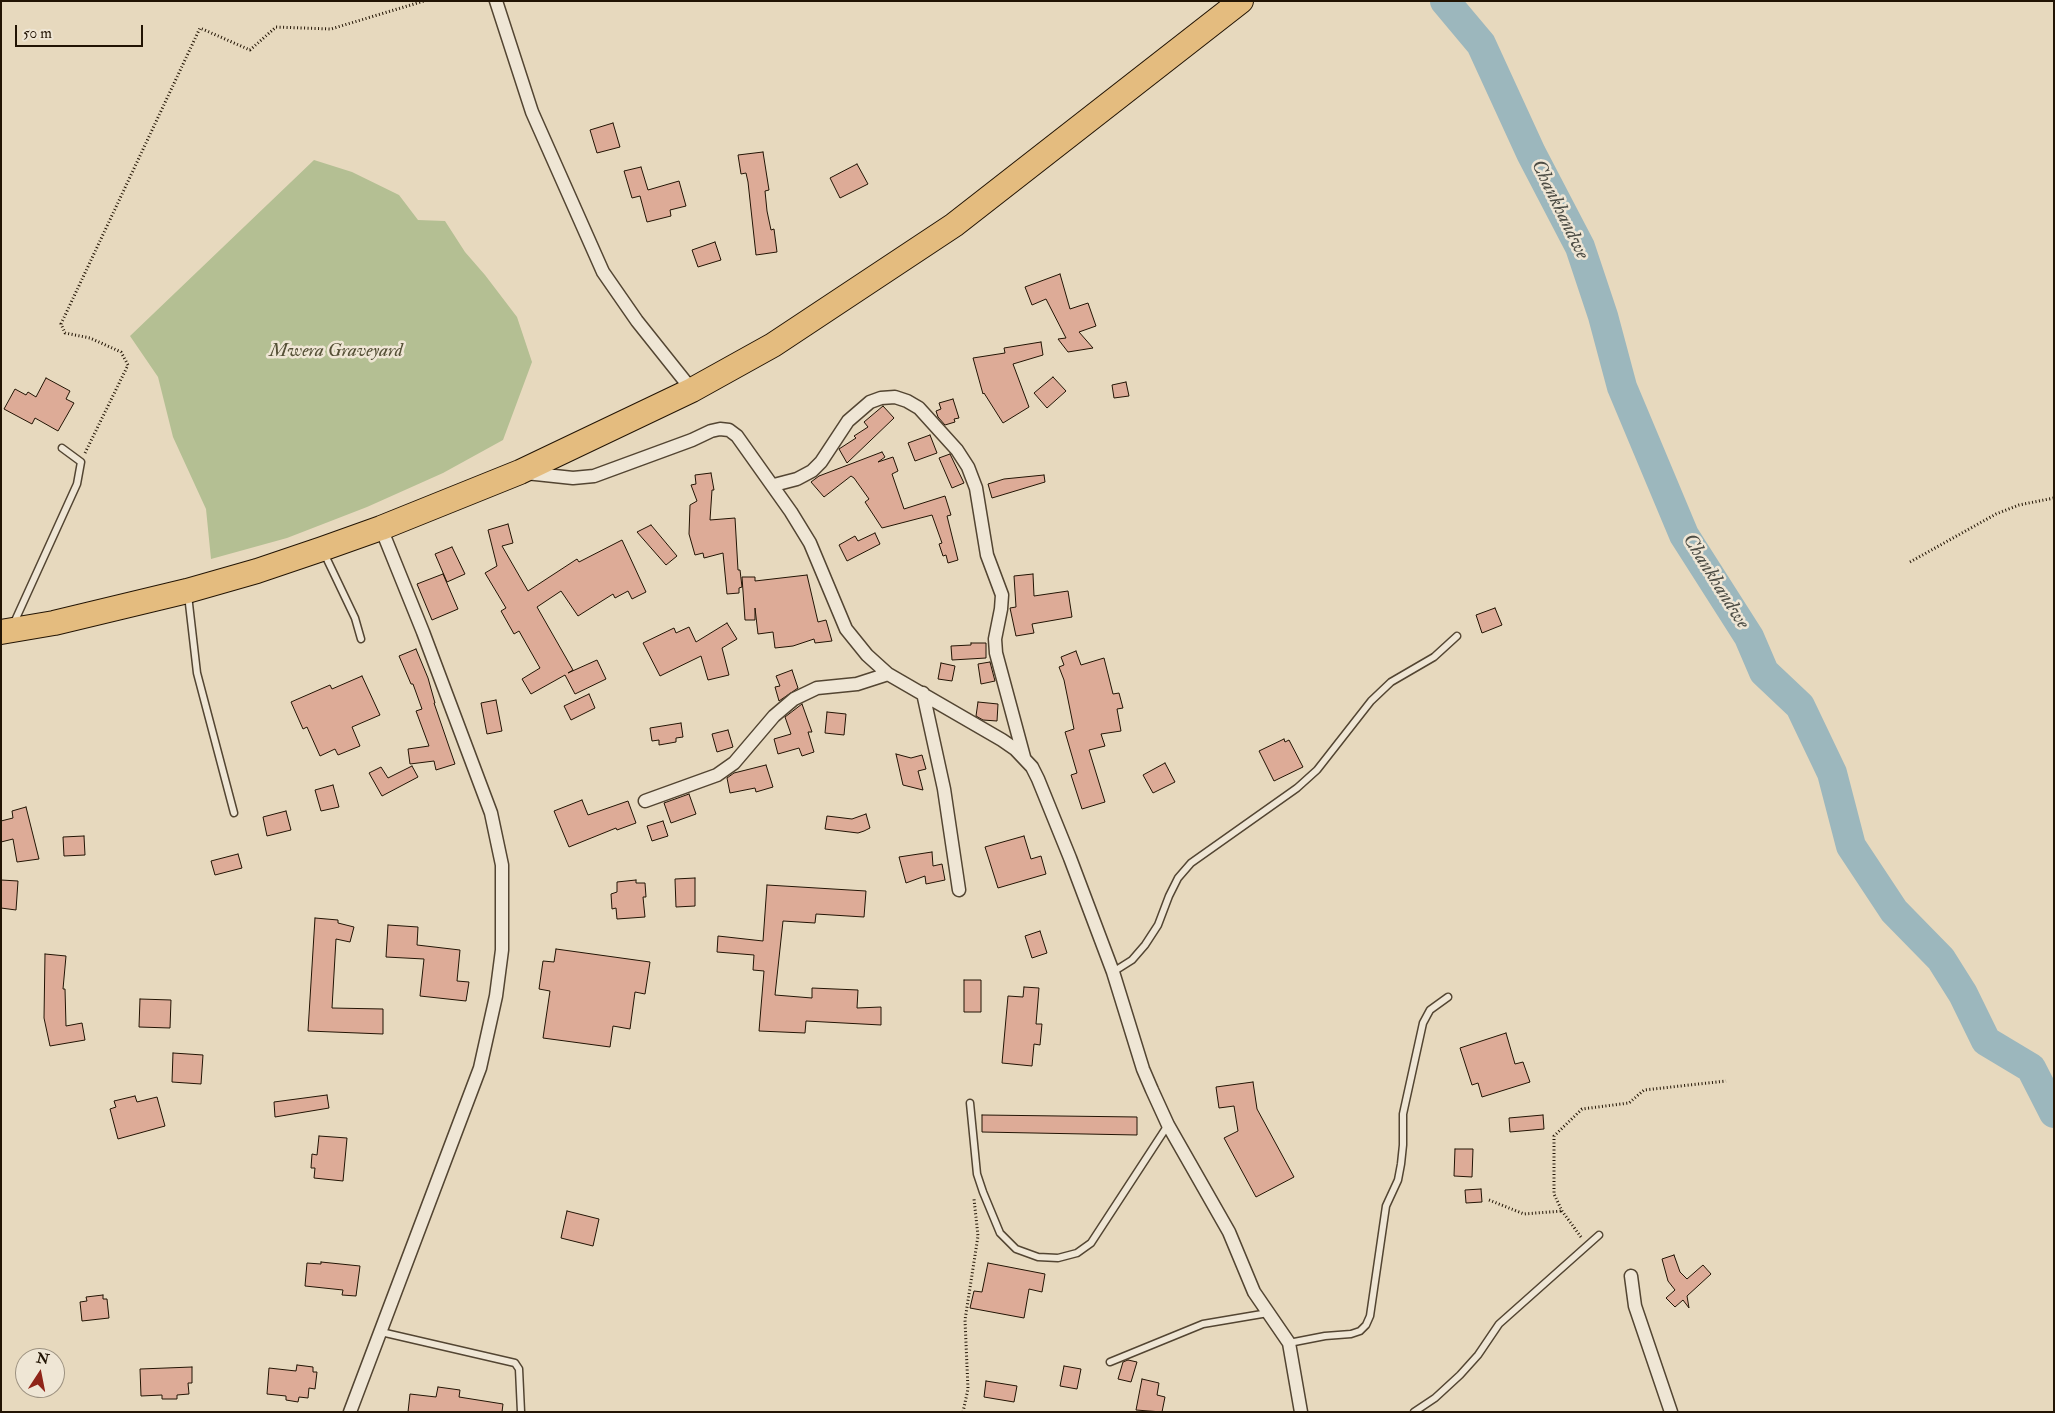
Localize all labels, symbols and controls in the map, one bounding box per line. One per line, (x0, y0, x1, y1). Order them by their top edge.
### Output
scale bar (18, 15, 145, 47)
text: 50 m (23, 24, 52, 43)
water label: Chankhandwe (1525, 156, 1593, 264)
park label: Mwera Graveyard (269, 341, 403, 363)
water label: Chankhandwe (1676, 530, 1754, 634)
north arrow (15, 1348, 65, 1398)
text: N (35, 1349, 51, 1368)

